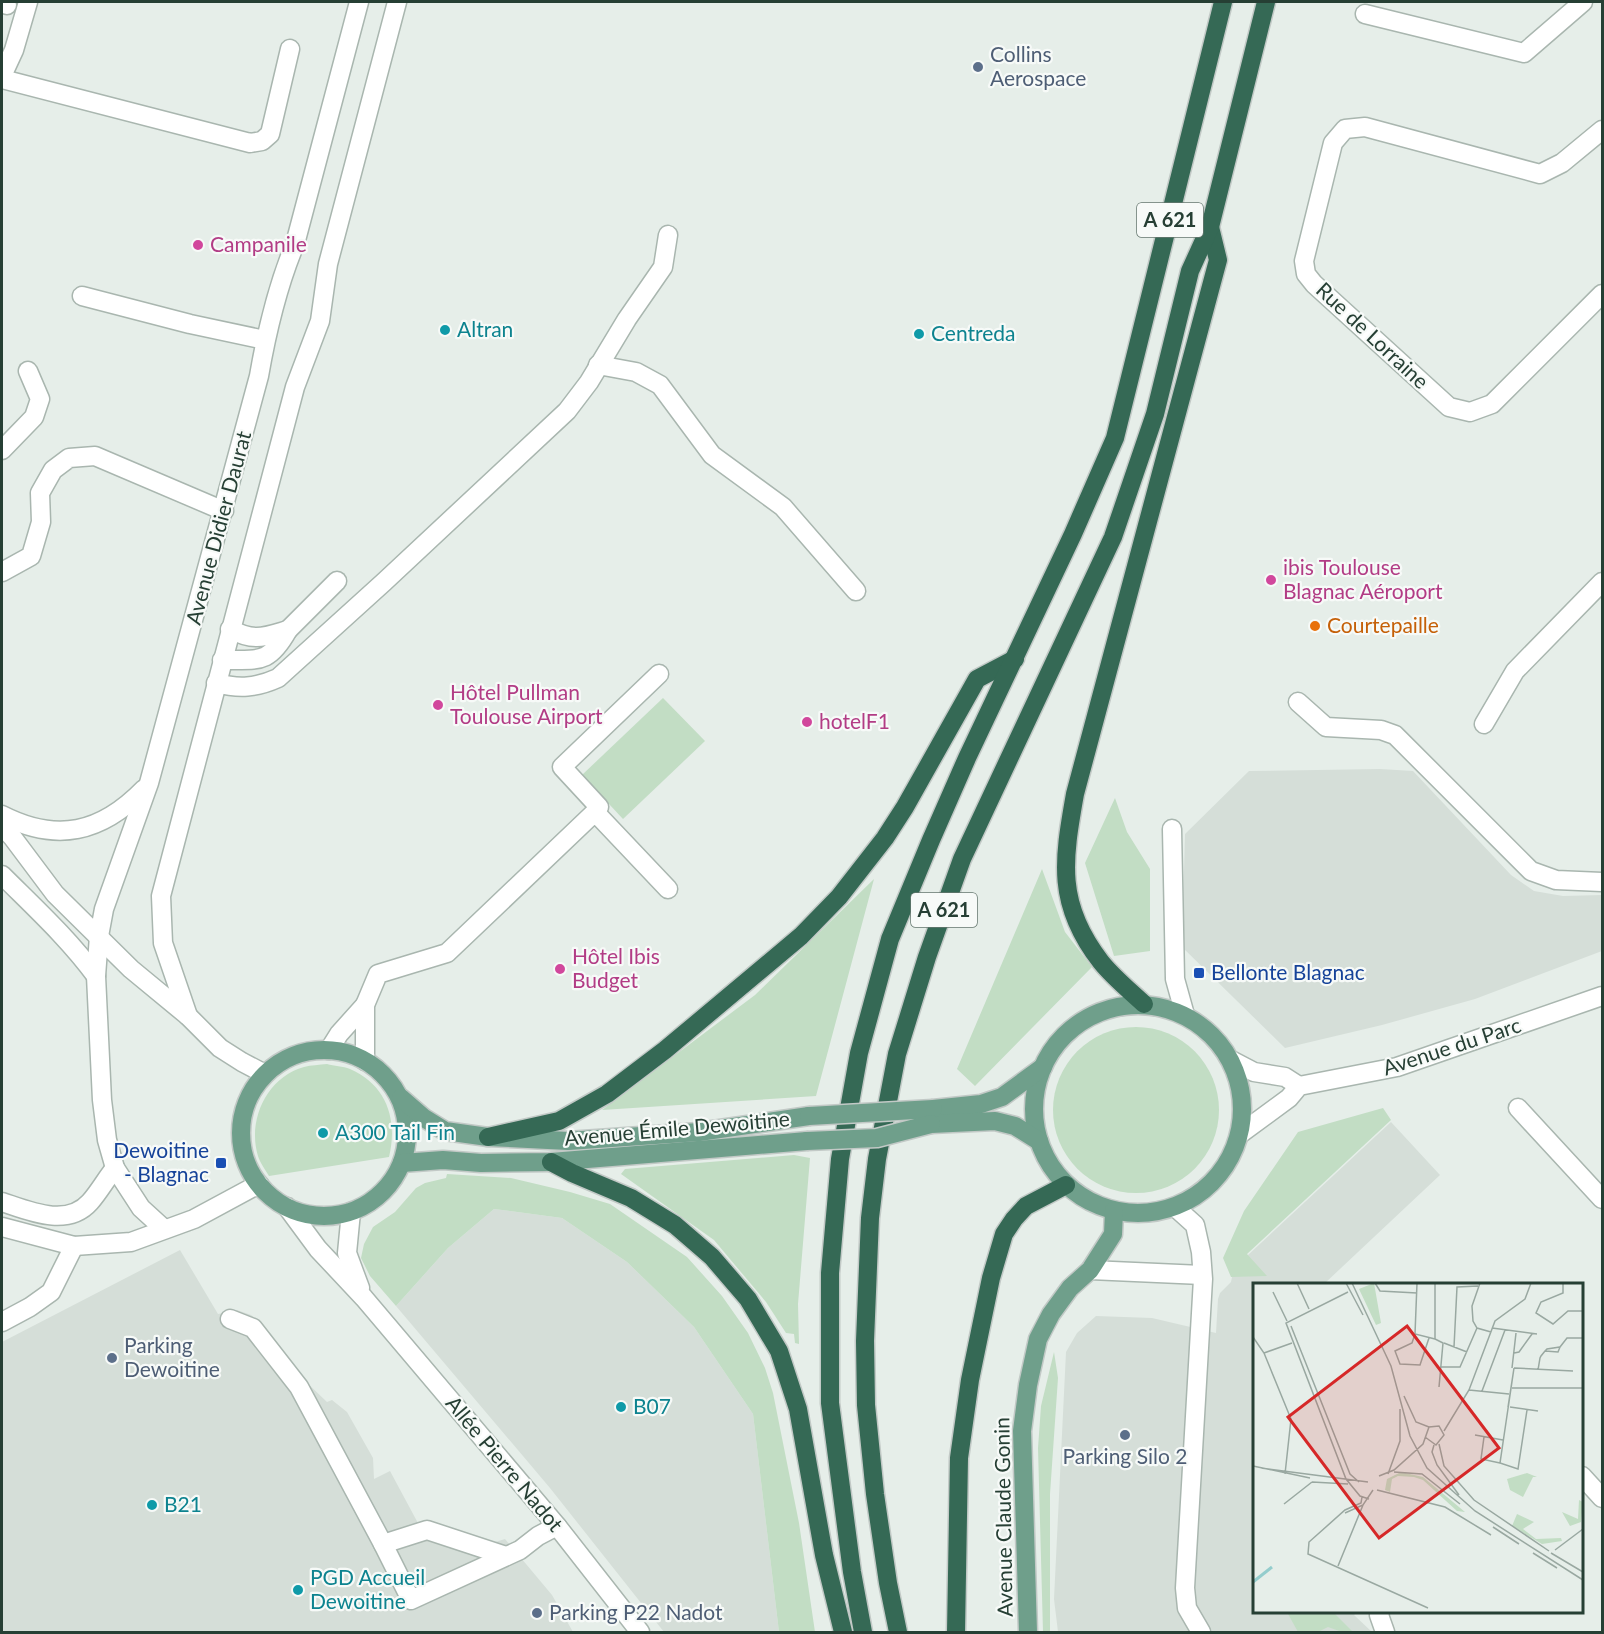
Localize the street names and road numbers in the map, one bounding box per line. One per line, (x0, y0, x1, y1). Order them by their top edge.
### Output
road number: A 621 (1137, 203, 1203, 237)
street label: Rue de Lorraine (1312, 277, 1434, 393)
street label: Avenue Didier Daurat (180, 428, 256, 627)
road number: A 621 (911, 893, 977, 927)
street label: Avenue du Parc (1379, 1011, 1524, 1080)
street label: Avenue Émile Dewoitine (563, 1105, 791, 1150)
street label: Allée Pierre Nadot (441, 1390, 569, 1536)
street label: Avenue Claude Gonin (988, 1417, 1017, 1617)

